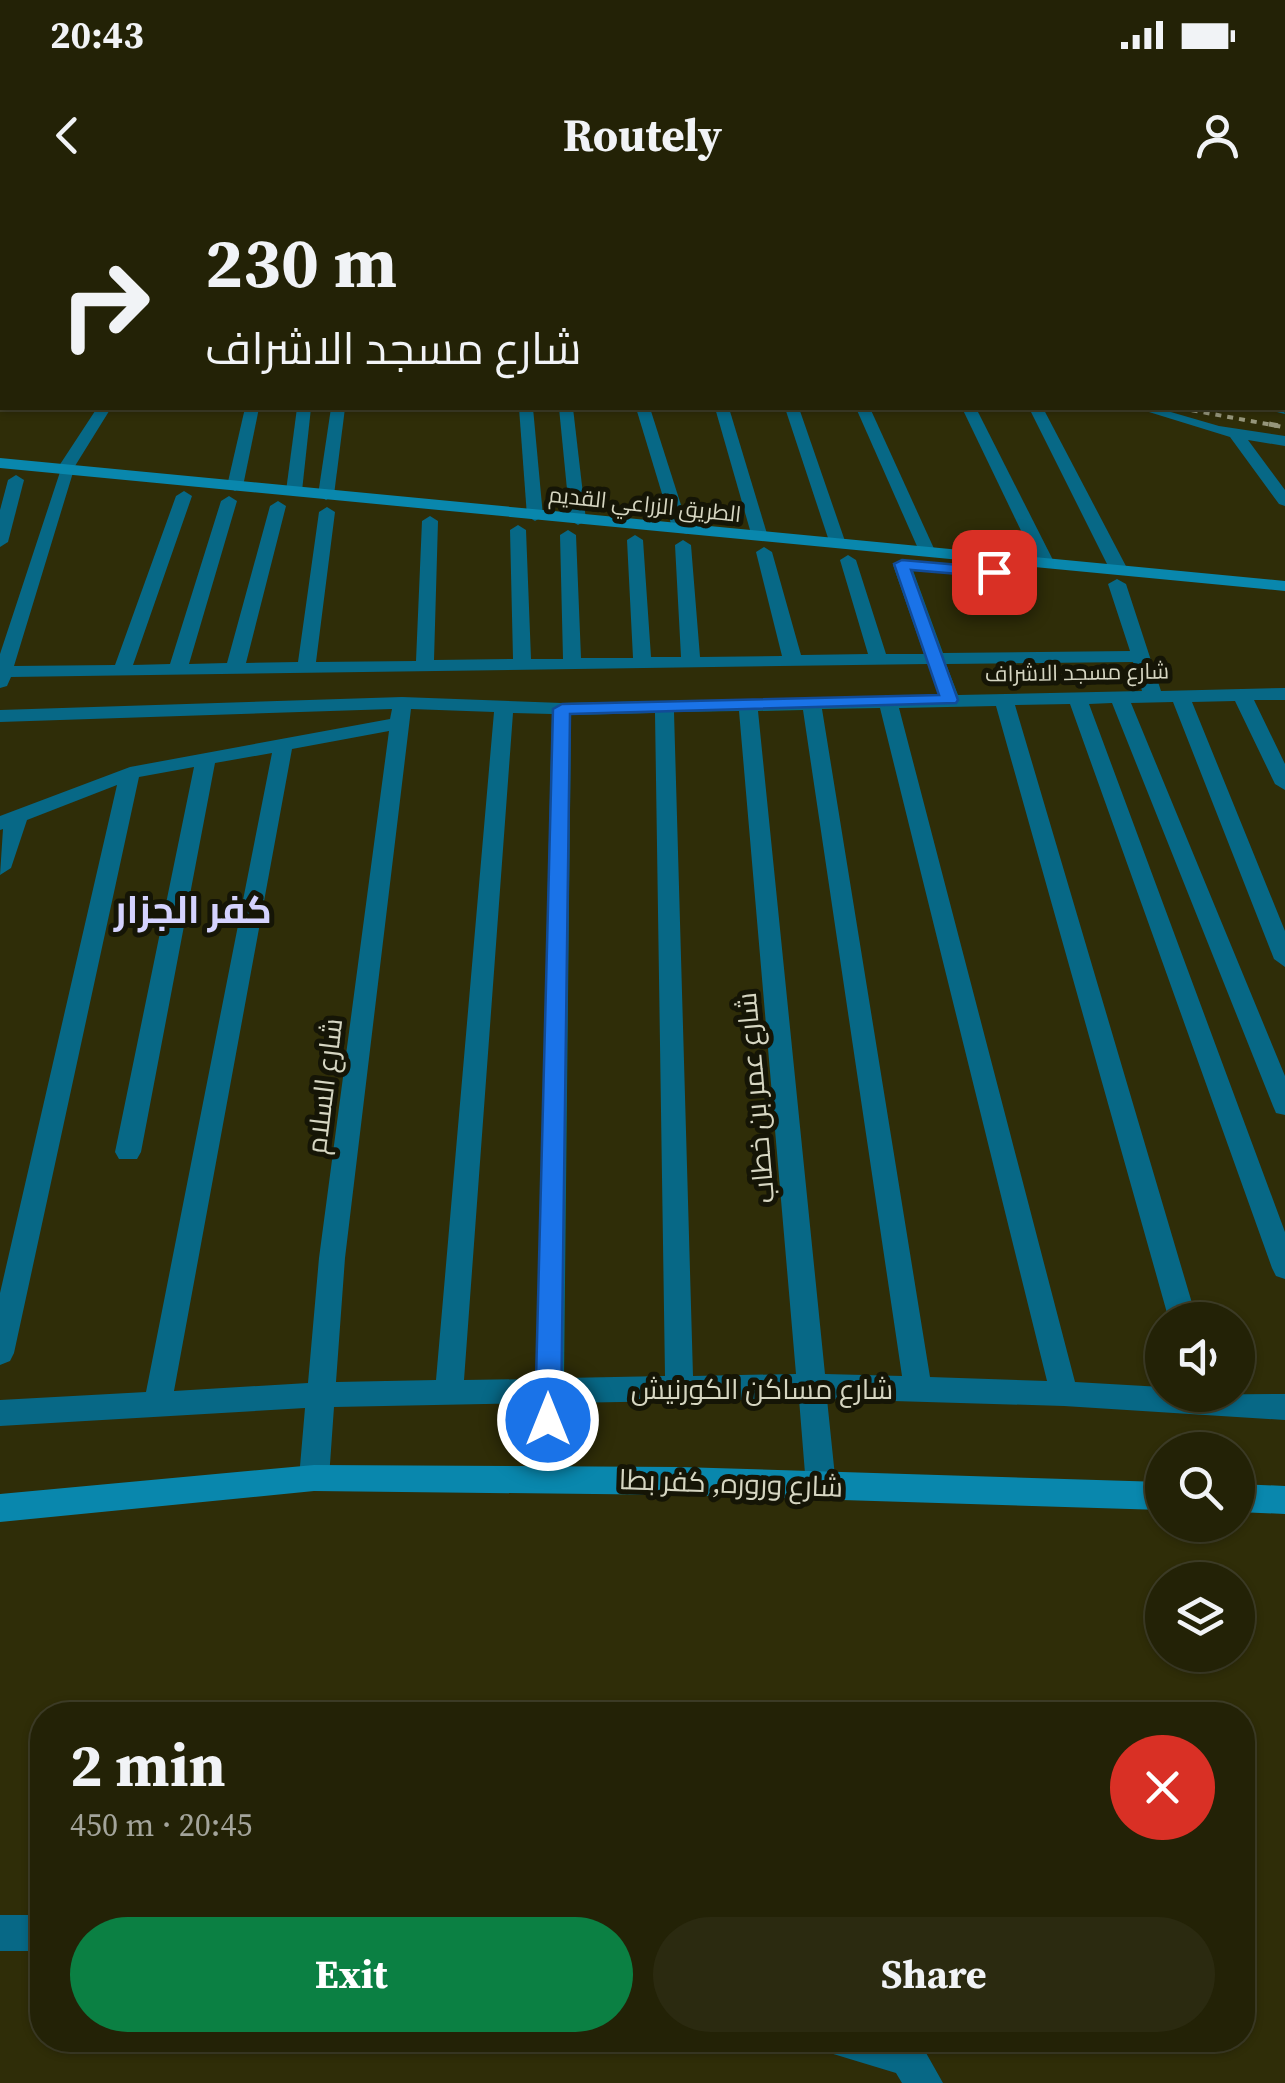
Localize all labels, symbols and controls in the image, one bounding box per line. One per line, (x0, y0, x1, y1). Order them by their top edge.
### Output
text: 20:43 (50, 9, 144, 61)
text: Routely (563, 104, 722, 166)
icon: back (40, 108, 95, 163)
icon: person (1190, 108, 1245, 163)
text: 230 m (205, 214, 397, 310)
icon: right (40, 240, 170, 370)
text: شارع مسجد الاشراف (205, 317, 582, 379)
street label: الطريق الزراعي القديم (547, 479, 743, 531)
pin (952, 530, 1037, 615)
icon: arrive (967, 545, 1022, 600)
street label: شارع مسجد الاشراف (985, 655, 1169, 689)
district label: كفر الجزار (113, 884, 272, 936)
street label: شارع عمر بن خطاب (727, 991, 783, 1205)
street label: شارع السلام (297, 1016, 352, 1156)
map controls (1145, 1302, 1255, 1672)
button: sound (1145, 1302, 1255, 1412)
position arrow (496, 1368, 600, 1472)
street label: شارع مساكن الكورنيش (631, 1370, 893, 1408)
button: search (1145, 1432, 1255, 1542)
street label: شارع وروره, كفر بطا (618, 1460, 844, 1506)
button: layers (1145, 1562, 1255, 1672)
text: 2 min (70, 1724, 226, 1806)
button: close (1110, 1735, 1215, 1840)
text: 450 m · 20:45 (70, 1803, 252, 1847)
button: Exit (70, 1917, 633, 2032)
button: Share (653, 1917, 1215, 2032)

